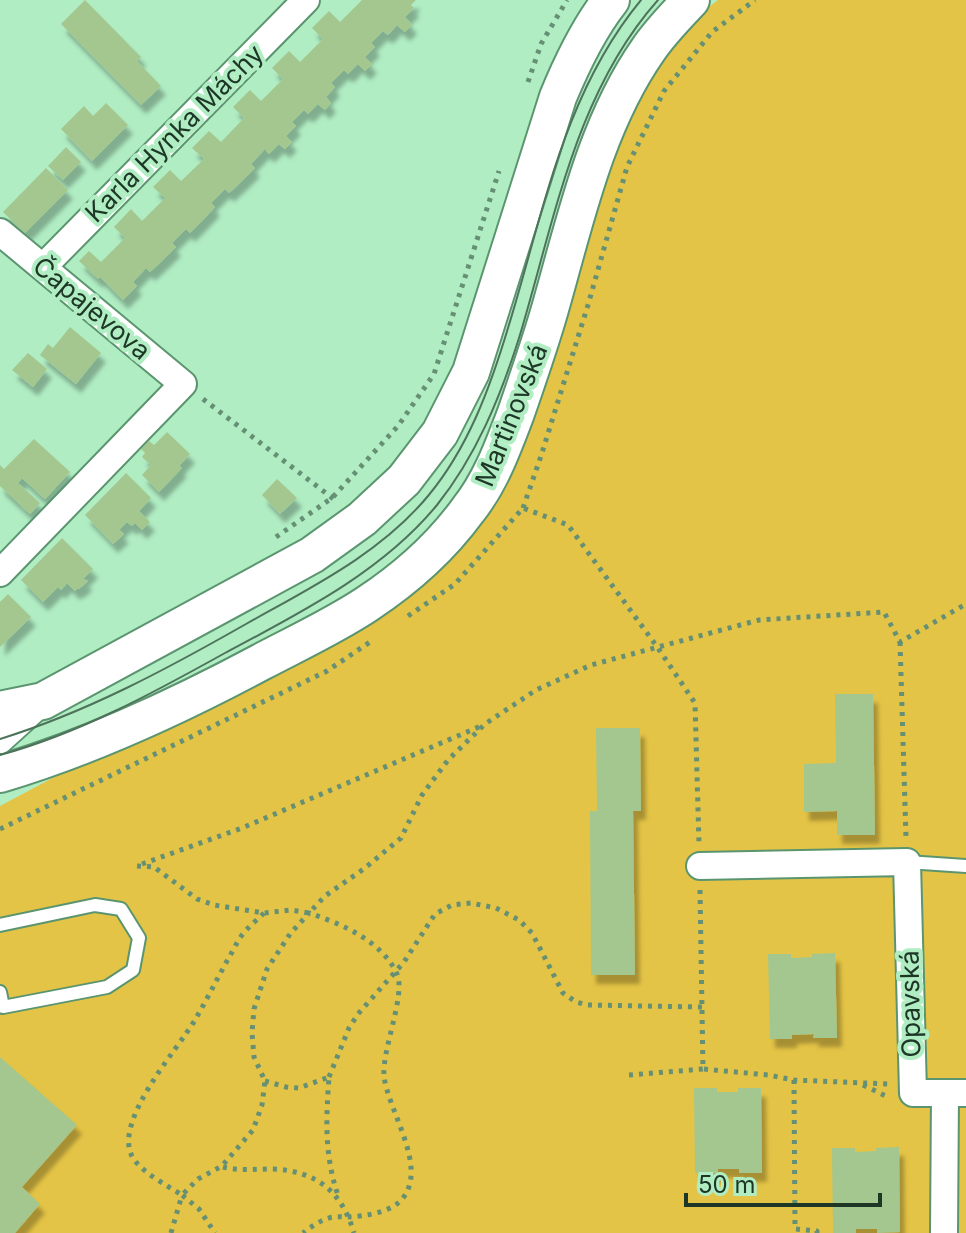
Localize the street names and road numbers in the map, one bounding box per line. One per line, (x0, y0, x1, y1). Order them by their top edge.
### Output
street label: Karla Hynka Máchy (79, 38, 269, 228)
street label: Čapajevova (27, 250, 157, 366)
street label: Martinovská (468, 339, 554, 491)
street label: Opavská (894, 950, 926, 1058)

